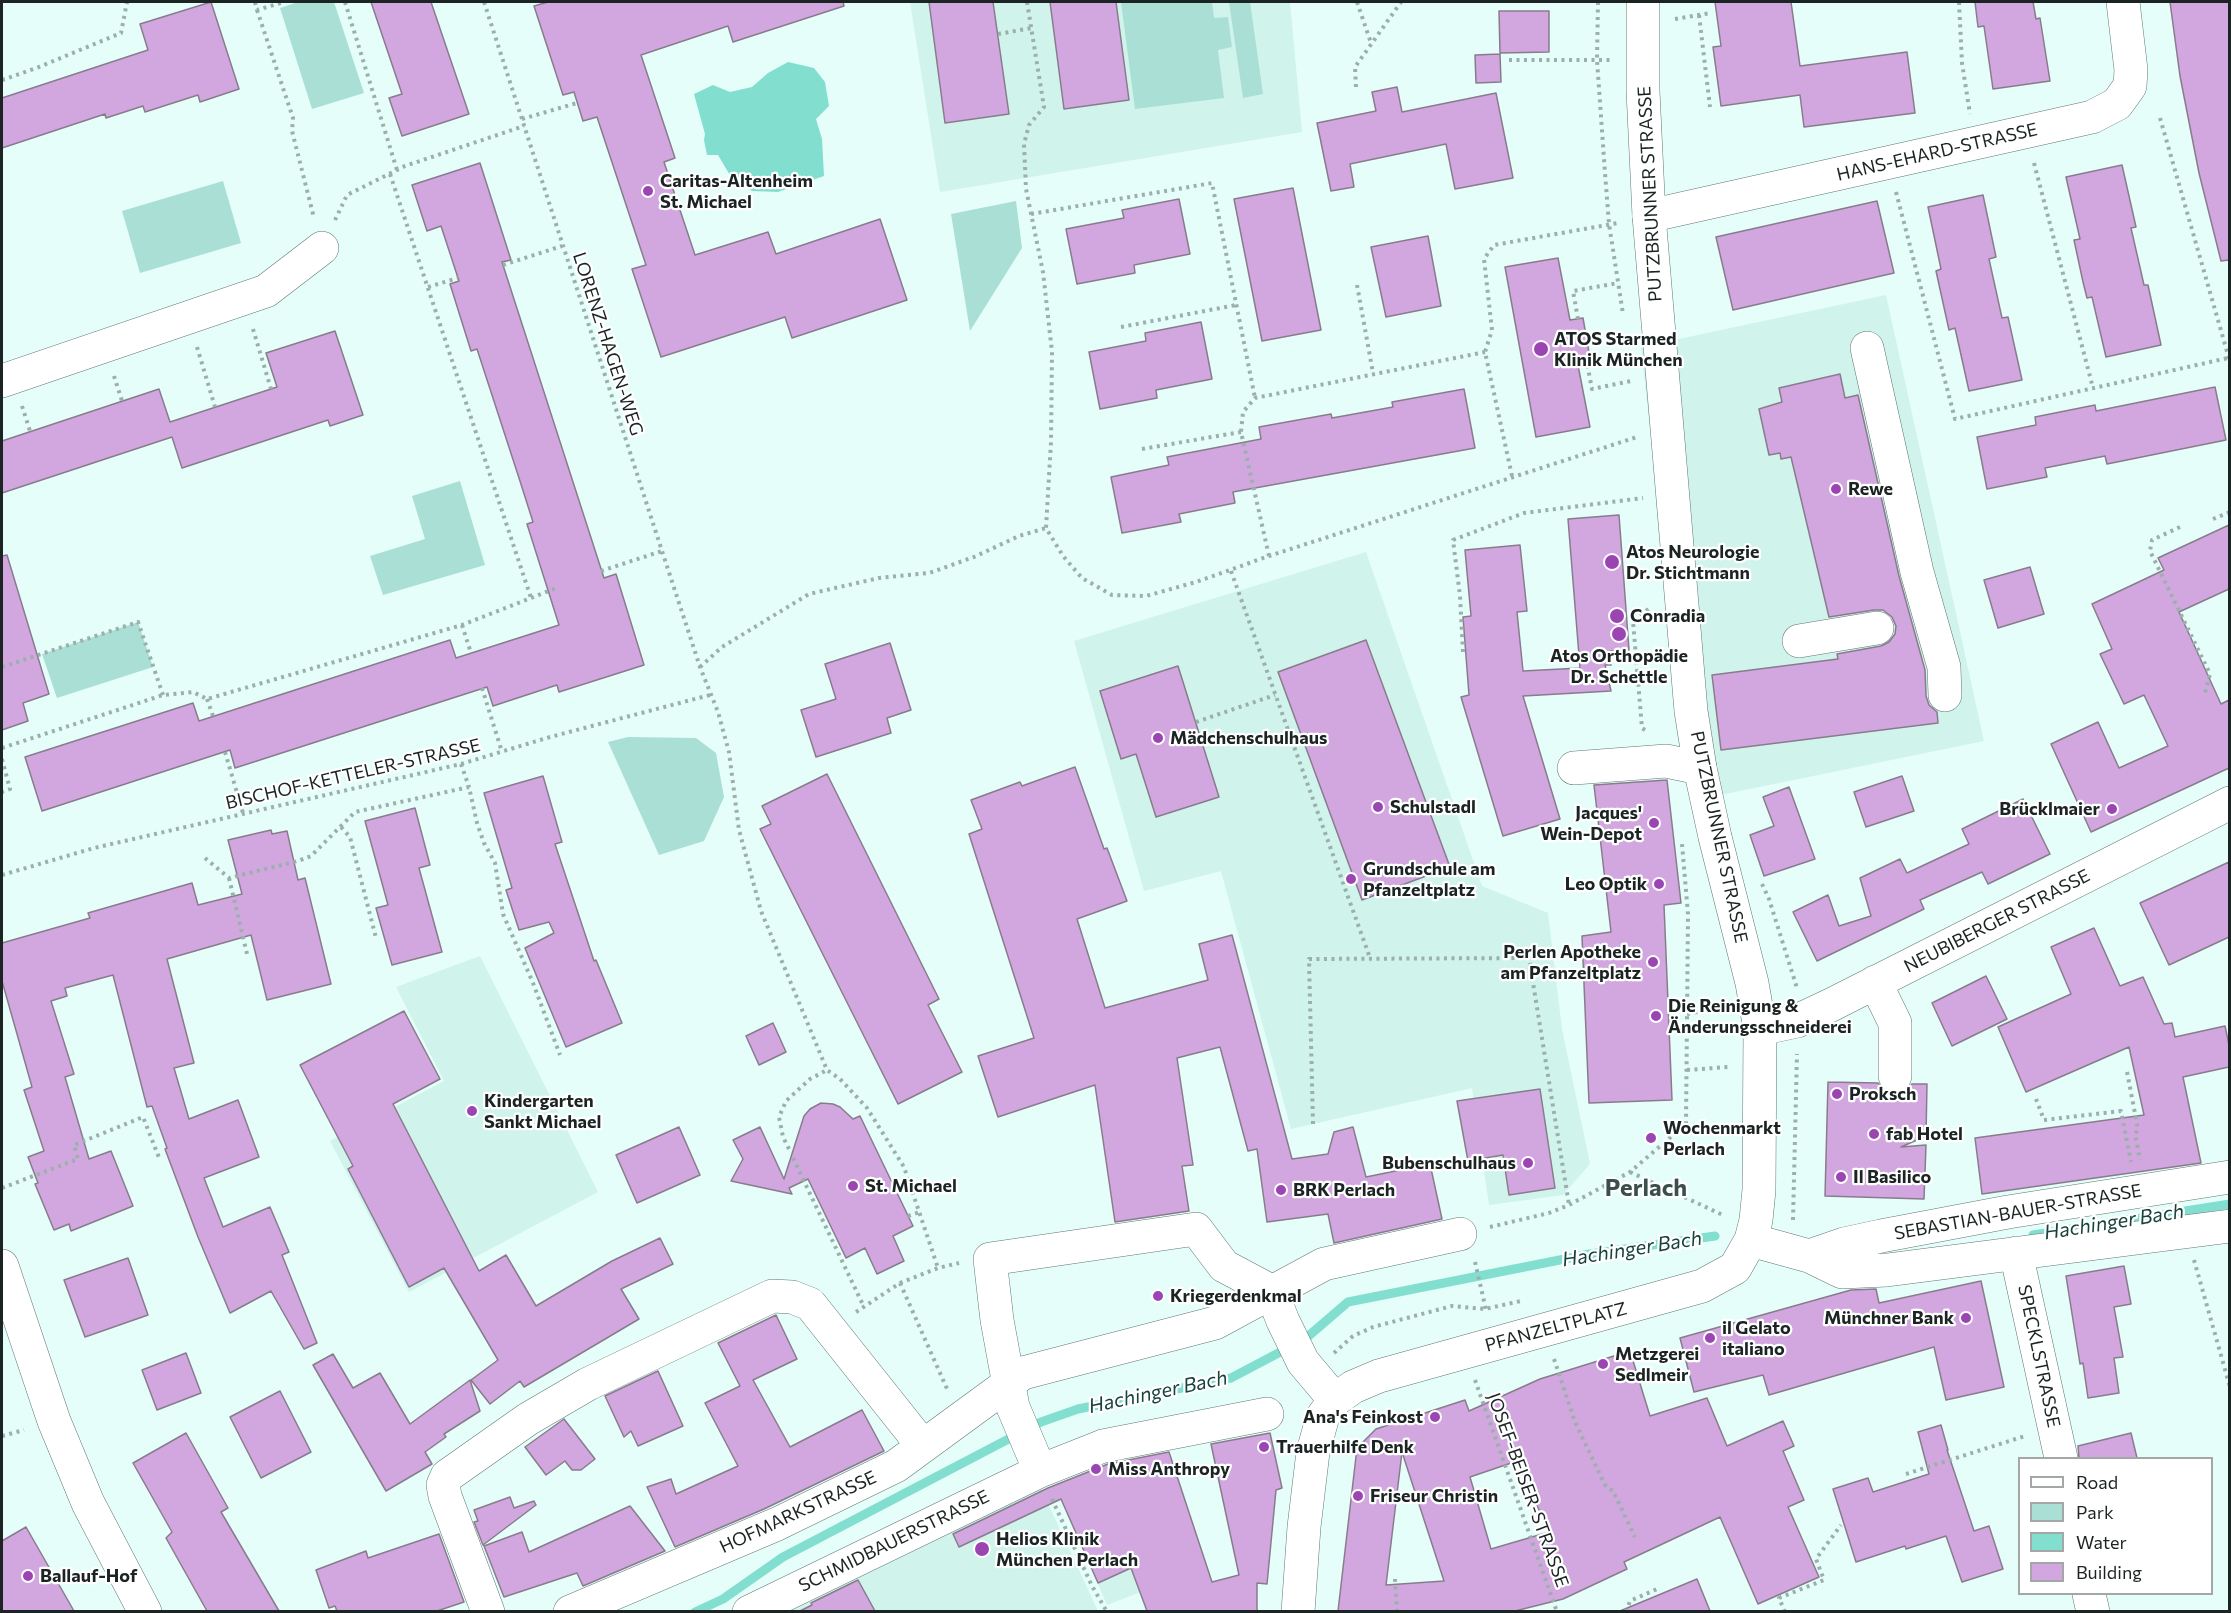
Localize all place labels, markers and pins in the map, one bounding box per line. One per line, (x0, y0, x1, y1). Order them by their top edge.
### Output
place label: Caritas-Altenheim St. Michael (660, 170, 813, 213)
marker: Caritas-Altenheim St. Michael (641, 184, 655, 198)
place label: ATOS Starmed Klinik München (1554, 328, 1683, 370)
marker: ATOS Starmed Klinik München (1532, 340, 1550, 358)
place label: Rewe (1848, 478, 1893, 500)
marker: Rewe (1829, 482, 1843, 496)
place label: Atos Neurologie Dr. Stichtmann (1626, 541, 1759, 584)
marker: Atos Neurologie Dr. Stichtmann (1603, 553, 1621, 571)
place label: Conradia (1630, 605, 1705, 627)
marker: Conradia (1608, 607, 1626, 625)
marker: Atos Orthopädie Dr. Schettle (1610, 625, 1628, 643)
place label: Atos Orthopädie Dr. Schettle (1550, 645, 1688, 688)
place label: Mädchenschulhaus (1170, 727, 1327, 749)
marker: Mädchenschulhaus (1151, 731, 1165, 745)
place label: Schulstadl (1390, 796, 1476, 818)
place label: Brücklmaier (1999, 798, 2100, 820)
marker: Schulstadl (1371, 800, 1385, 814)
place label: Jacques' Wein-Depot (1540, 802, 1642, 844)
marker: Brücklmaier (2105, 802, 2119, 816)
marker: Jacques' Wein-Depot (1647, 816, 1661, 830)
place label: Grundschule am Pfanzeltplatz (1363, 858, 1496, 900)
marker: Grundschule am Pfanzeltplatz (1344, 872, 1358, 886)
place label: Leo Optik (1565, 873, 1647, 895)
marker: Leo Optik (1652, 877, 1666, 891)
place label: Perlen Apotheke am Pfanzeltplatz (1500, 941, 1641, 984)
marker: Perlen Apotheke am Pfanzeltplatz (1646, 955, 1660, 969)
place label: Die Reinigung & Änderungsschneiderei (1668, 995, 1852, 1038)
marker: Die Reinigung & Änderungsschneiderei (1649, 1009, 1663, 1023)
place label: Proksch (1849, 1083, 1916, 1105)
marker: Proksch (1830, 1087, 1844, 1101)
place label: Kindergarten Sankt Michael (484, 1090, 601, 1132)
marker: Kindergarten Sankt Michael (465, 1104, 479, 1118)
place label: Wochenmarkt Perlach (1663, 1117, 1781, 1160)
place label: fab Hotel (1886, 1123, 1963, 1145)
marker: fab Hotel (1867, 1127, 1881, 1141)
marker: Wochenmarkt Perlach (1644, 1131, 1658, 1145)
place label: Bubenschulhaus (1382, 1152, 1516, 1174)
marker: Bubenschulhaus (1521, 1156, 1535, 1170)
place label: Il Basilico (1853, 1166, 1931, 1188)
marker: Il Basilico (1834, 1170, 1848, 1184)
place label: St. Michael (865, 1175, 957, 1197)
marker: St. Michael (846, 1179, 860, 1193)
place label: BRK Perlach (1293, 1179, 1395, 1201)
marker: BRK Perlach (1274, 1183, 1288, 1197)
place label: Kriegerdenkmal (1170, 1285, 1302, 1307)
marker: Kriegerdenkmal (1151, 1289, 1165, 1303)
place label: Münchner Bank (1824, 1307, 1954, 1329)
marker: Münchner Bank (1959, 1311, 1973, 1325)
place label: il Gelato italiano (1722, 1317, 1791, 1360)
marker: il Gelato italiano (1703, 1331, 1717, 1345)
place label: Metzgerei Sedlmeir (1615, 1343, 1699, 1386)
marker: Metzgerei Sedlmeir (1596, 1357, 1610, 1371)
place label: Ana's Feinkost (1303, 1406, 1423, 1428)
marker: Ana's Feinkost (1428, 1410, 1442, 1424)
place label: Trauerhilfe Denk (1276, 1436, 1414, 1458)
marker: Trauerhilfe Denk (1257, 1440, 1271, 1454)
place label: Miss Anthropy (1108, 1458, 1230, 1480)
marker: Miss Anthropy (1089, 1462, 1103, 1476)
place label: Friseur Christin (1370, 1485, 1498, 1507)
marker: Friseur Christin (1351, 1489, 1365, 1503)
place label: Helios Klinik München Perlach (996, 1528, 1138, 1570)
marker: Helios Klinik München Perlach (973, 1540, 991, 1558)
place label: Ballauf-Hof (40, 1565, 137, 1587)
marker: Ballauf-Hof (21, 1569, 35, 1583)

